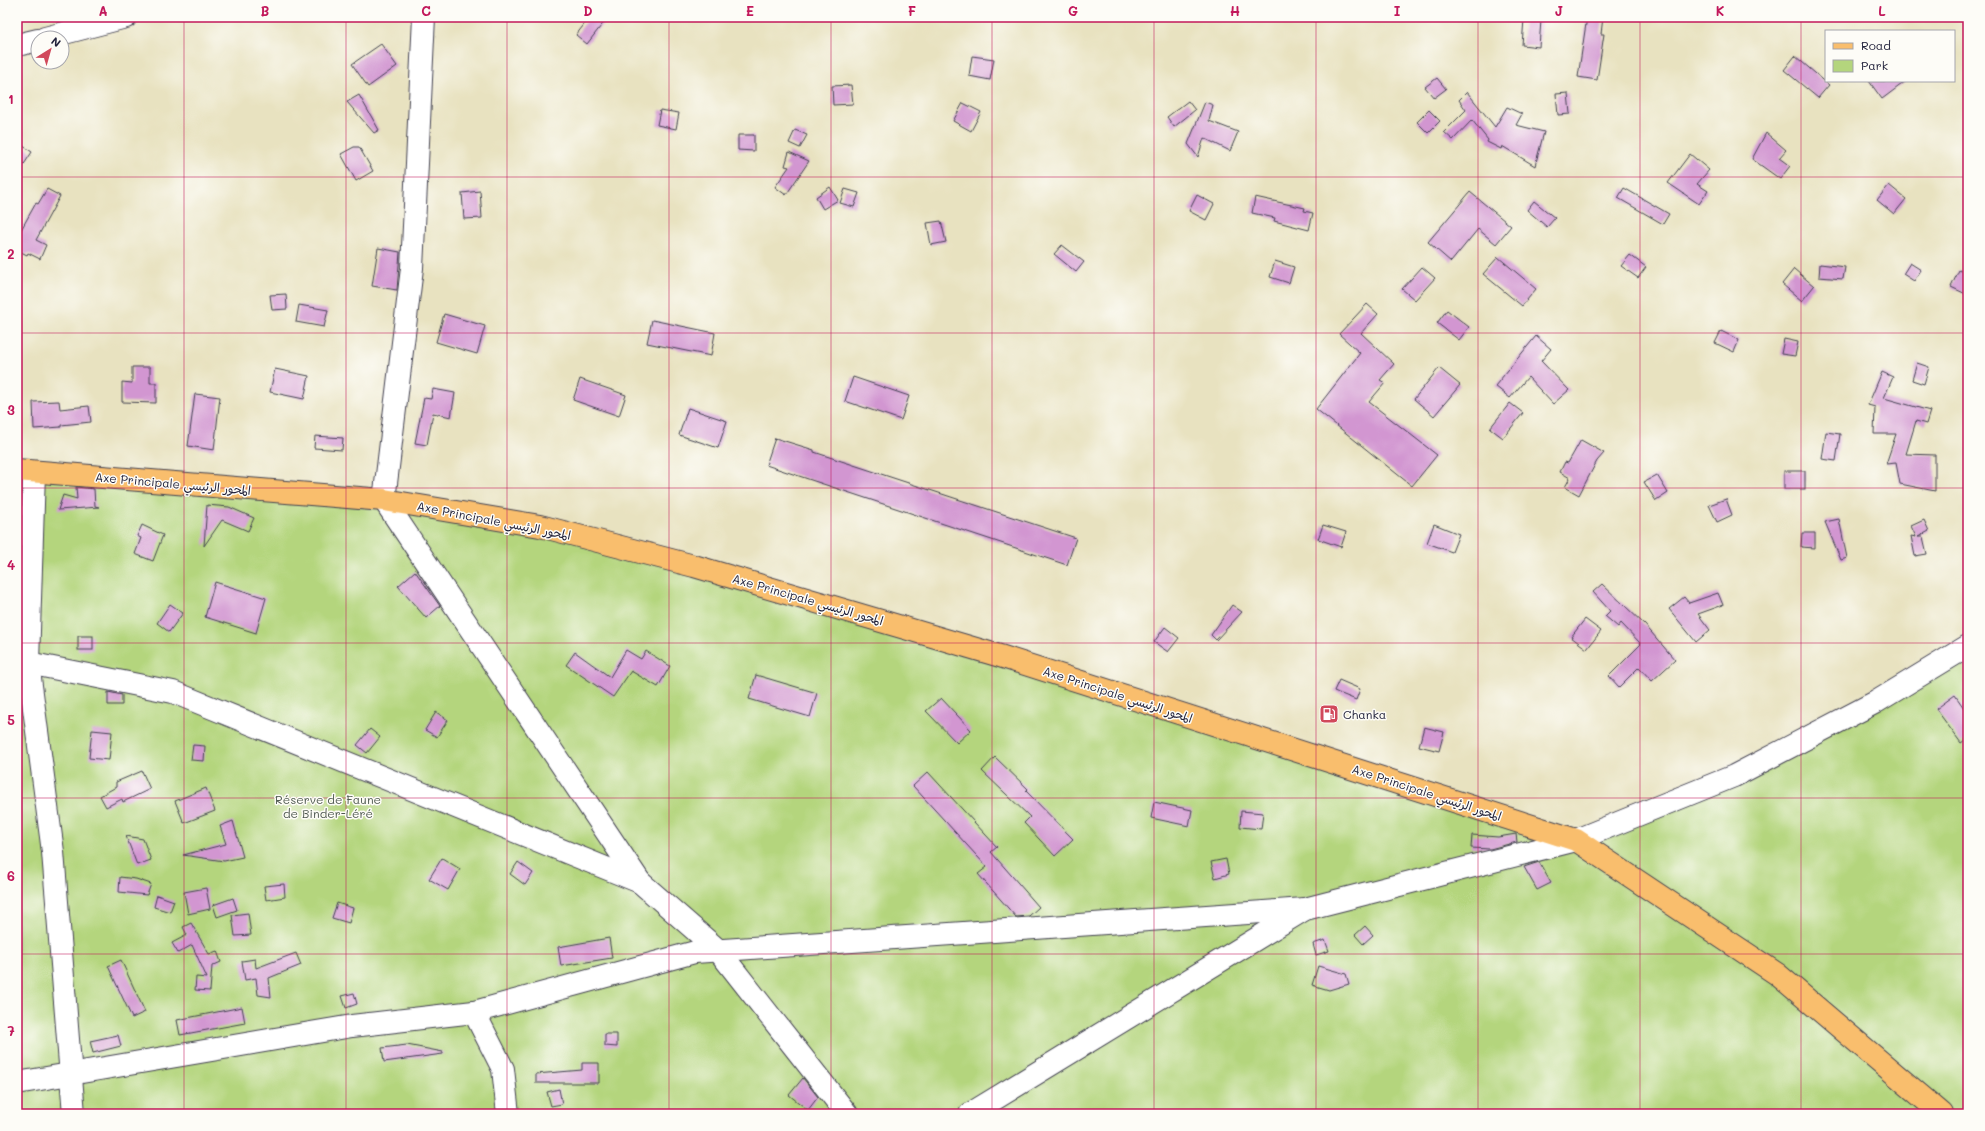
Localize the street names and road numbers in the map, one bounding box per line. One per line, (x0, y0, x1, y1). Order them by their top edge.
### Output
street label: Axe Principale المحور الرئيسي (94, 468, 252, 502)
street label: Axe Principale المحور الرئيسي (415, 497, 572, 547)
street label: Axe Principale المحور الرئيسي (730, 570, 885, 632)
street label: Axe Principale المحور الرئيسي (1040, 662, 1195, 730)
street label: Axe Principale المحور الرئيسي (1349, 760, 1504, 828)

